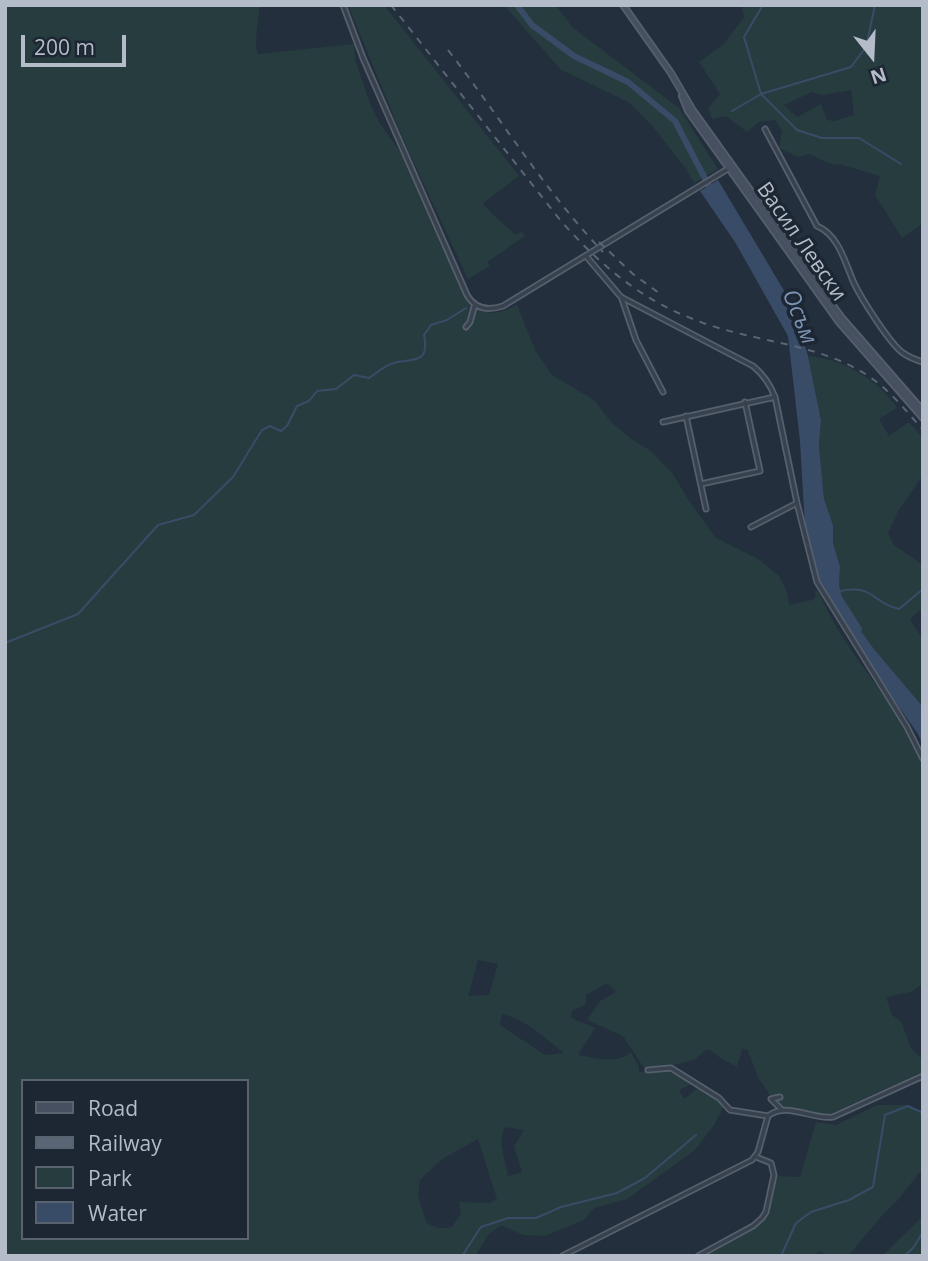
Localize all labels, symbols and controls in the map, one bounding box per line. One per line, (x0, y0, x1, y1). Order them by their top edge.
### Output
scale bar (24, 21, 130, 65)
north arrow (837, 21, 907, 91)
text: 200 m (34, 33, 95, 61)
text: N (867, 61, 890, 91)
street label: Васил Левски (751, 178, 851, 306)
water label: Осъм (776, 286, 822, 348)
legend (21, 1079, 248, 1240)
text: Road (88, 1094, 138, 1122)
text: Railway (88, 1129, 162, 1157)
text: Park (88, 1164, 132, 1192)
text: Water (88, 1199, 147, 1227)

